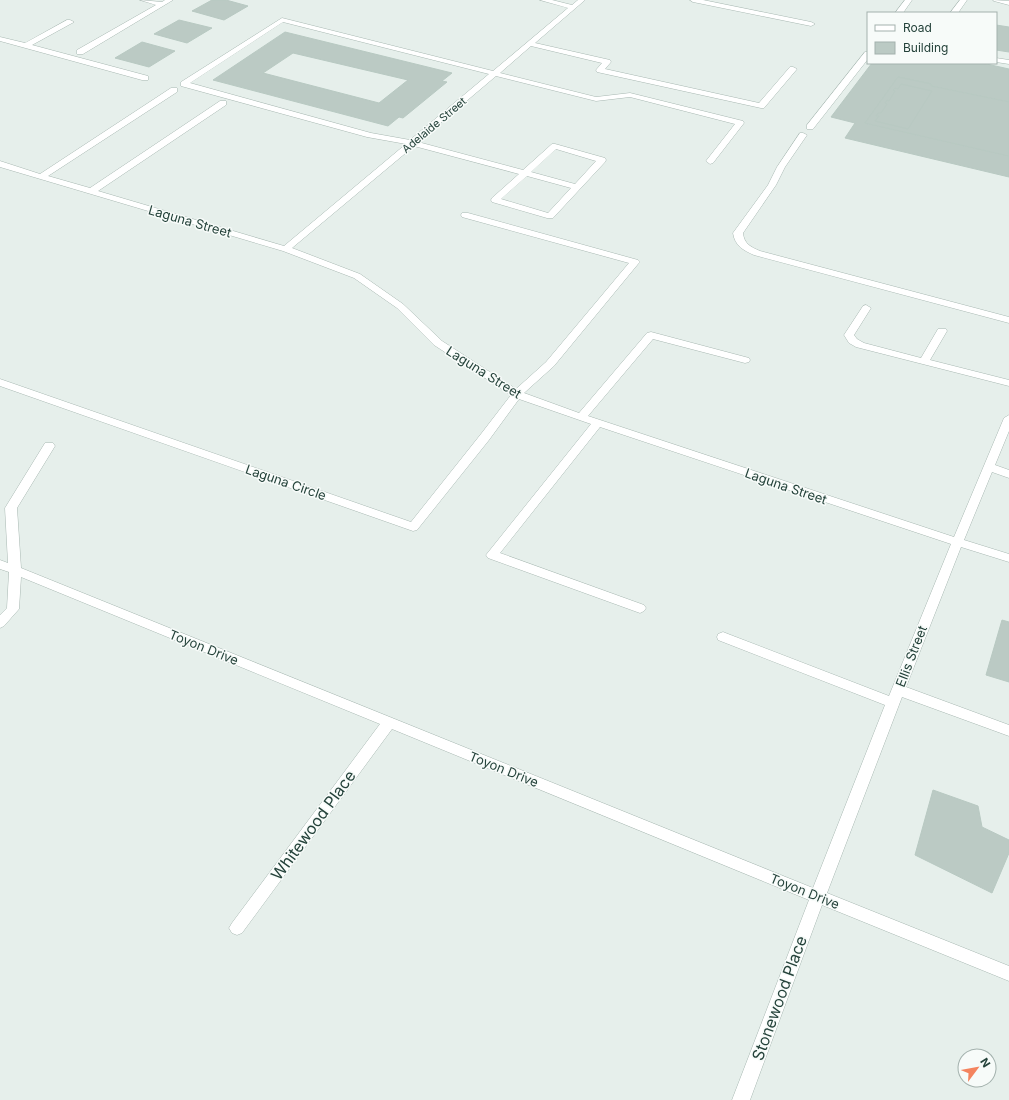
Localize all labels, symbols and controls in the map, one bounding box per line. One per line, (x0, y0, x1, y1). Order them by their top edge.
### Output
legend (867, 12, 997, 64)
text: Road (903, 20, 932, 35)
text: Building (903, 40, 948, 55)
street label: Adelaide Street (399, 94, 469, 156)
street label: Laguna Street (147, 202, 233, 240)
street label: Laguna Street (443, 343, 525, 401)
street label: Laguna Circle (243, 461, 329, 503)
street label: Laguna Street (743, 464, 829, 508)
street label: Ellis Street (892, 623, 930, 689)
street label: Toyon Drive (167, 626, 241, 668)
street label: Toyon Drive (467, 748, 541, 790)
street label: Whitewood Place (266, 766, 360, 884)
street label: Toyon Drive (768, 870, 842, 912)
street label: Stonewood Place (747, 933, 811, 1063)
north arrow (957, 1048, 997, 1088)
text: N (977, 1055, 994, 1070)

